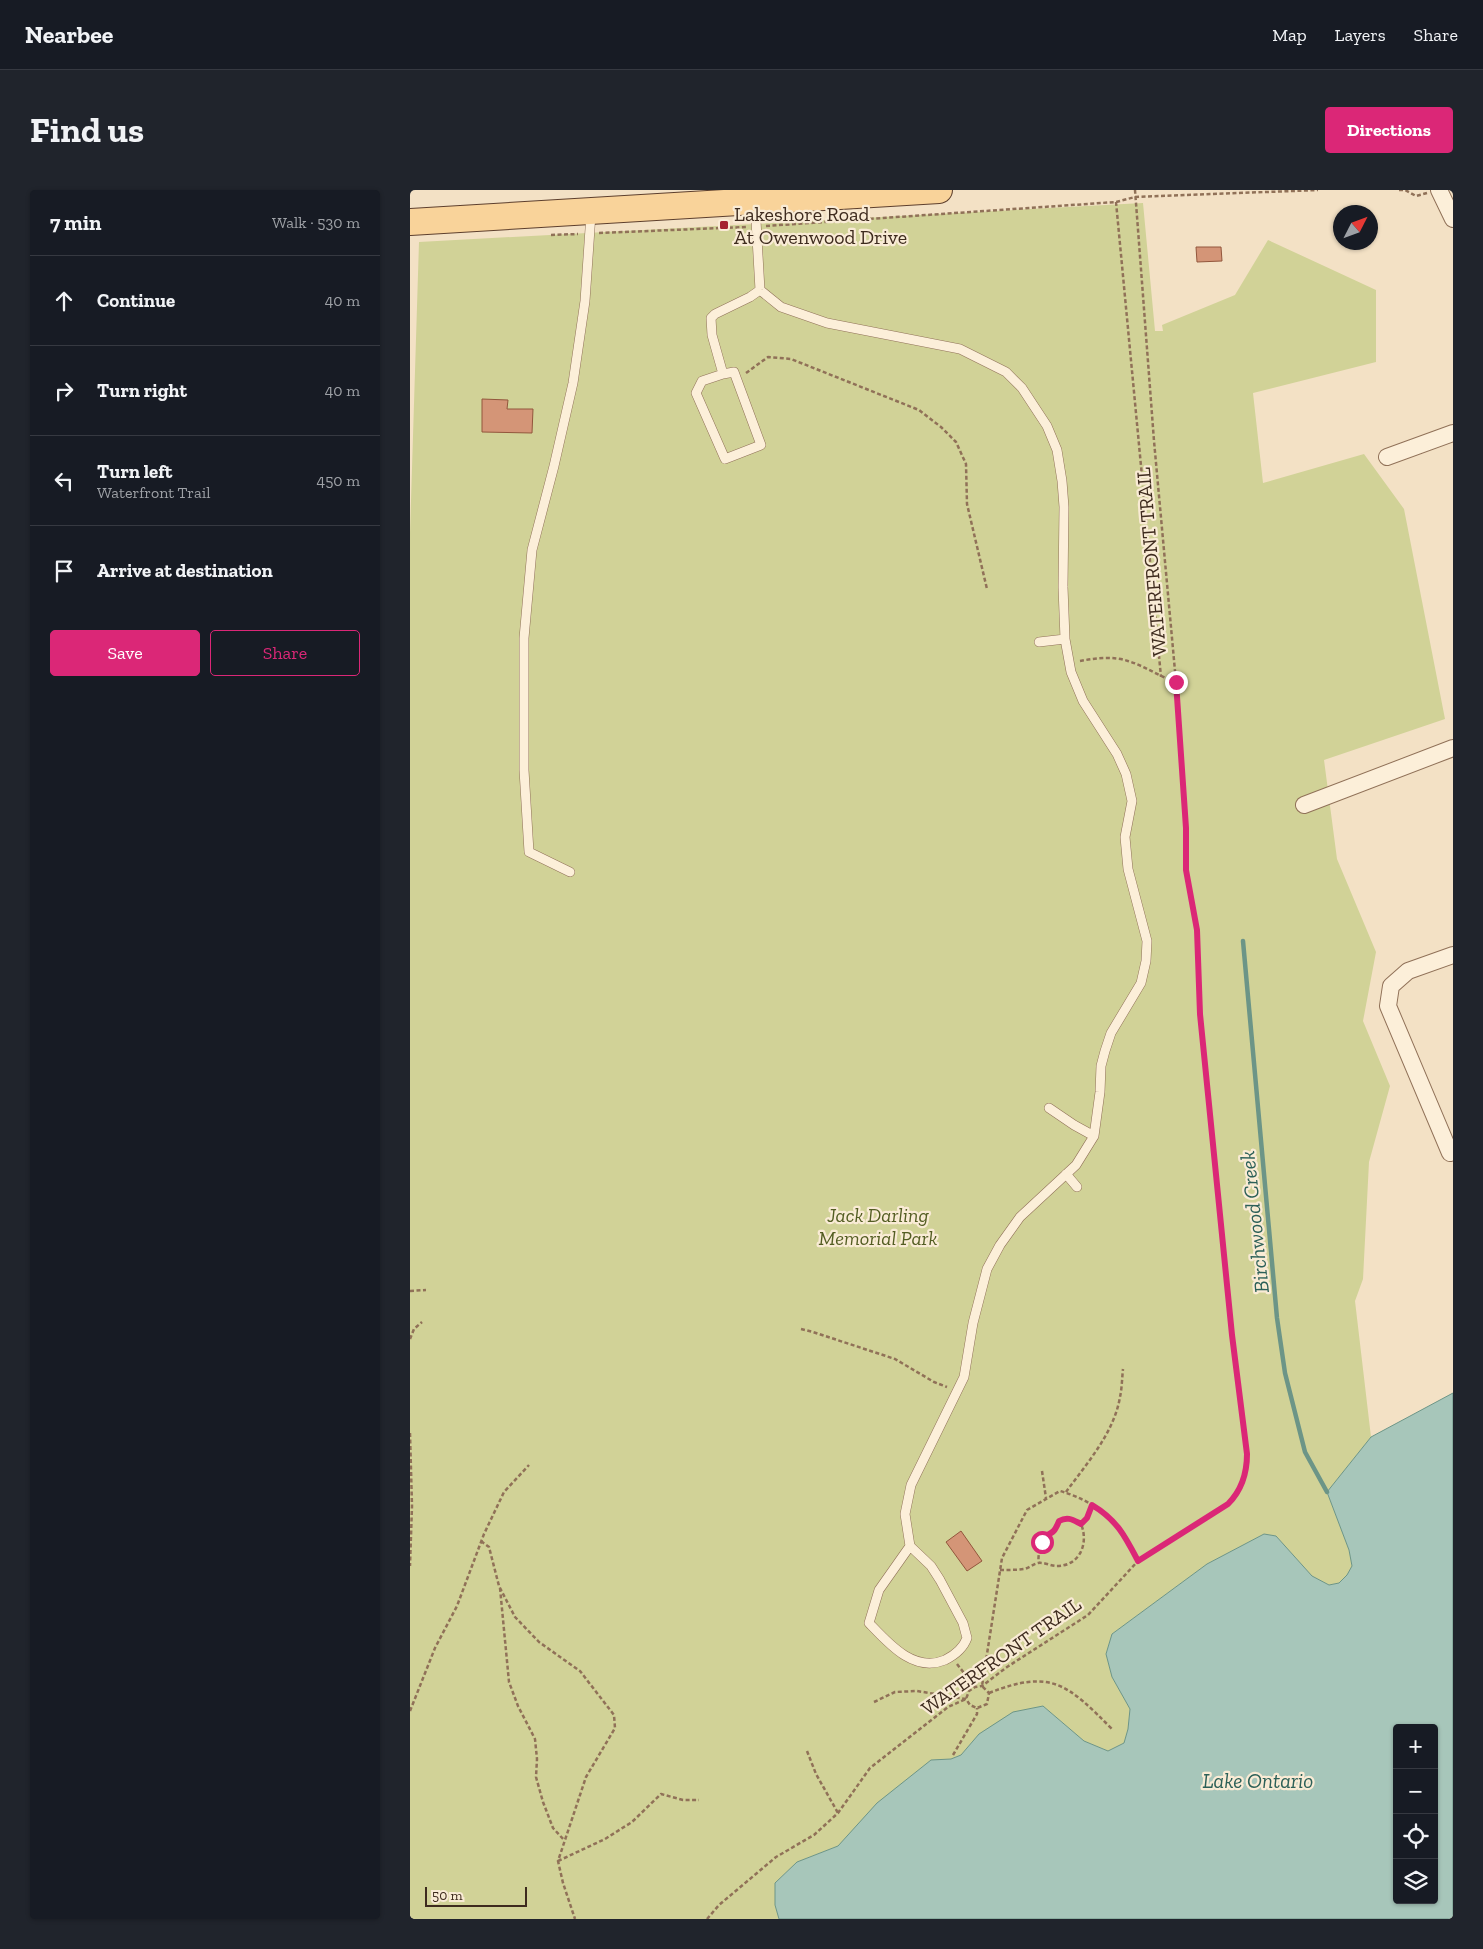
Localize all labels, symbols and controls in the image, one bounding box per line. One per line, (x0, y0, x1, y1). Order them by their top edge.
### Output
text: Nearbee (25, 20, 113, 49)
text: Map (1272, 24, 1307, 46)
text: Layers (1335, 24, 1386, 46)
text: Share (1414, 24, 1458, 46)
button: Directions (1325, 107, 1453, 153)
text: Find us (30, 109, 144, 151)
place label: Lakeshore Road At Owenwood Drive (734, 202, 907, 249)
north arrow (1333, 205, 1378, 250)
text: 7 min (50, 210, 101, 235)
text: Walk · 530 m (272, 213, 360, 232)
marker: Lakeshore Road At Owenwood Drive (718, 219, 730, 231)
icon: ahead (50, 287, 78, 315)
text: Continue (97, 289, 175, 312)
text: 40 m (325, 291, 360, 310)
icon: right (50, 377, 78, 405)
text: Turn right (97, 379, 187, 402)
text: 40 m (325, 381, 360, 400)
text: Turn left (97, 460, 172, 483)
street label: WATERFRONT TRAIL (1131, 466, 1171, 657)
icon: left (50, 467, 78, 495)
text: 450 m (317, 471, 360, 490)
text: Waterfront Trail (97, 483, 211, 502)
icon: arrive (50, 557, 78, 585)
text: Arrive at destination (97, 559, 273, 582)
button: Save (50, 630, 200, 676)
button: Share (210, 630, 360, 676)
route end (1165, 671, 1188, 694)
water label: Birchwood Creek (1234, 1150, 1274, 1294)
park label: Jack Darling Memorial Park (819, 1203, 937, 1250)
route start (1031, 1531, 1054, 1554)
street label: WATERFRONT TRAIL (916, 1592, 1086, 1720)
map controls (1393, 1724, 1438, 1904)
button: + (1393, 1724, 1438, 1769)
water label: Lake Ontario (1203, 1768, 1313, 1793)
button: − (1393, 1769, 1438, 1814)
button: locate (1393, 1814, 1438, 1859)
button: layers (1393, 1859, 1438, 1904)
scale bar (425, 1884, 528, 1907)
text: 50 m (432, 1887, 463, 1904)

